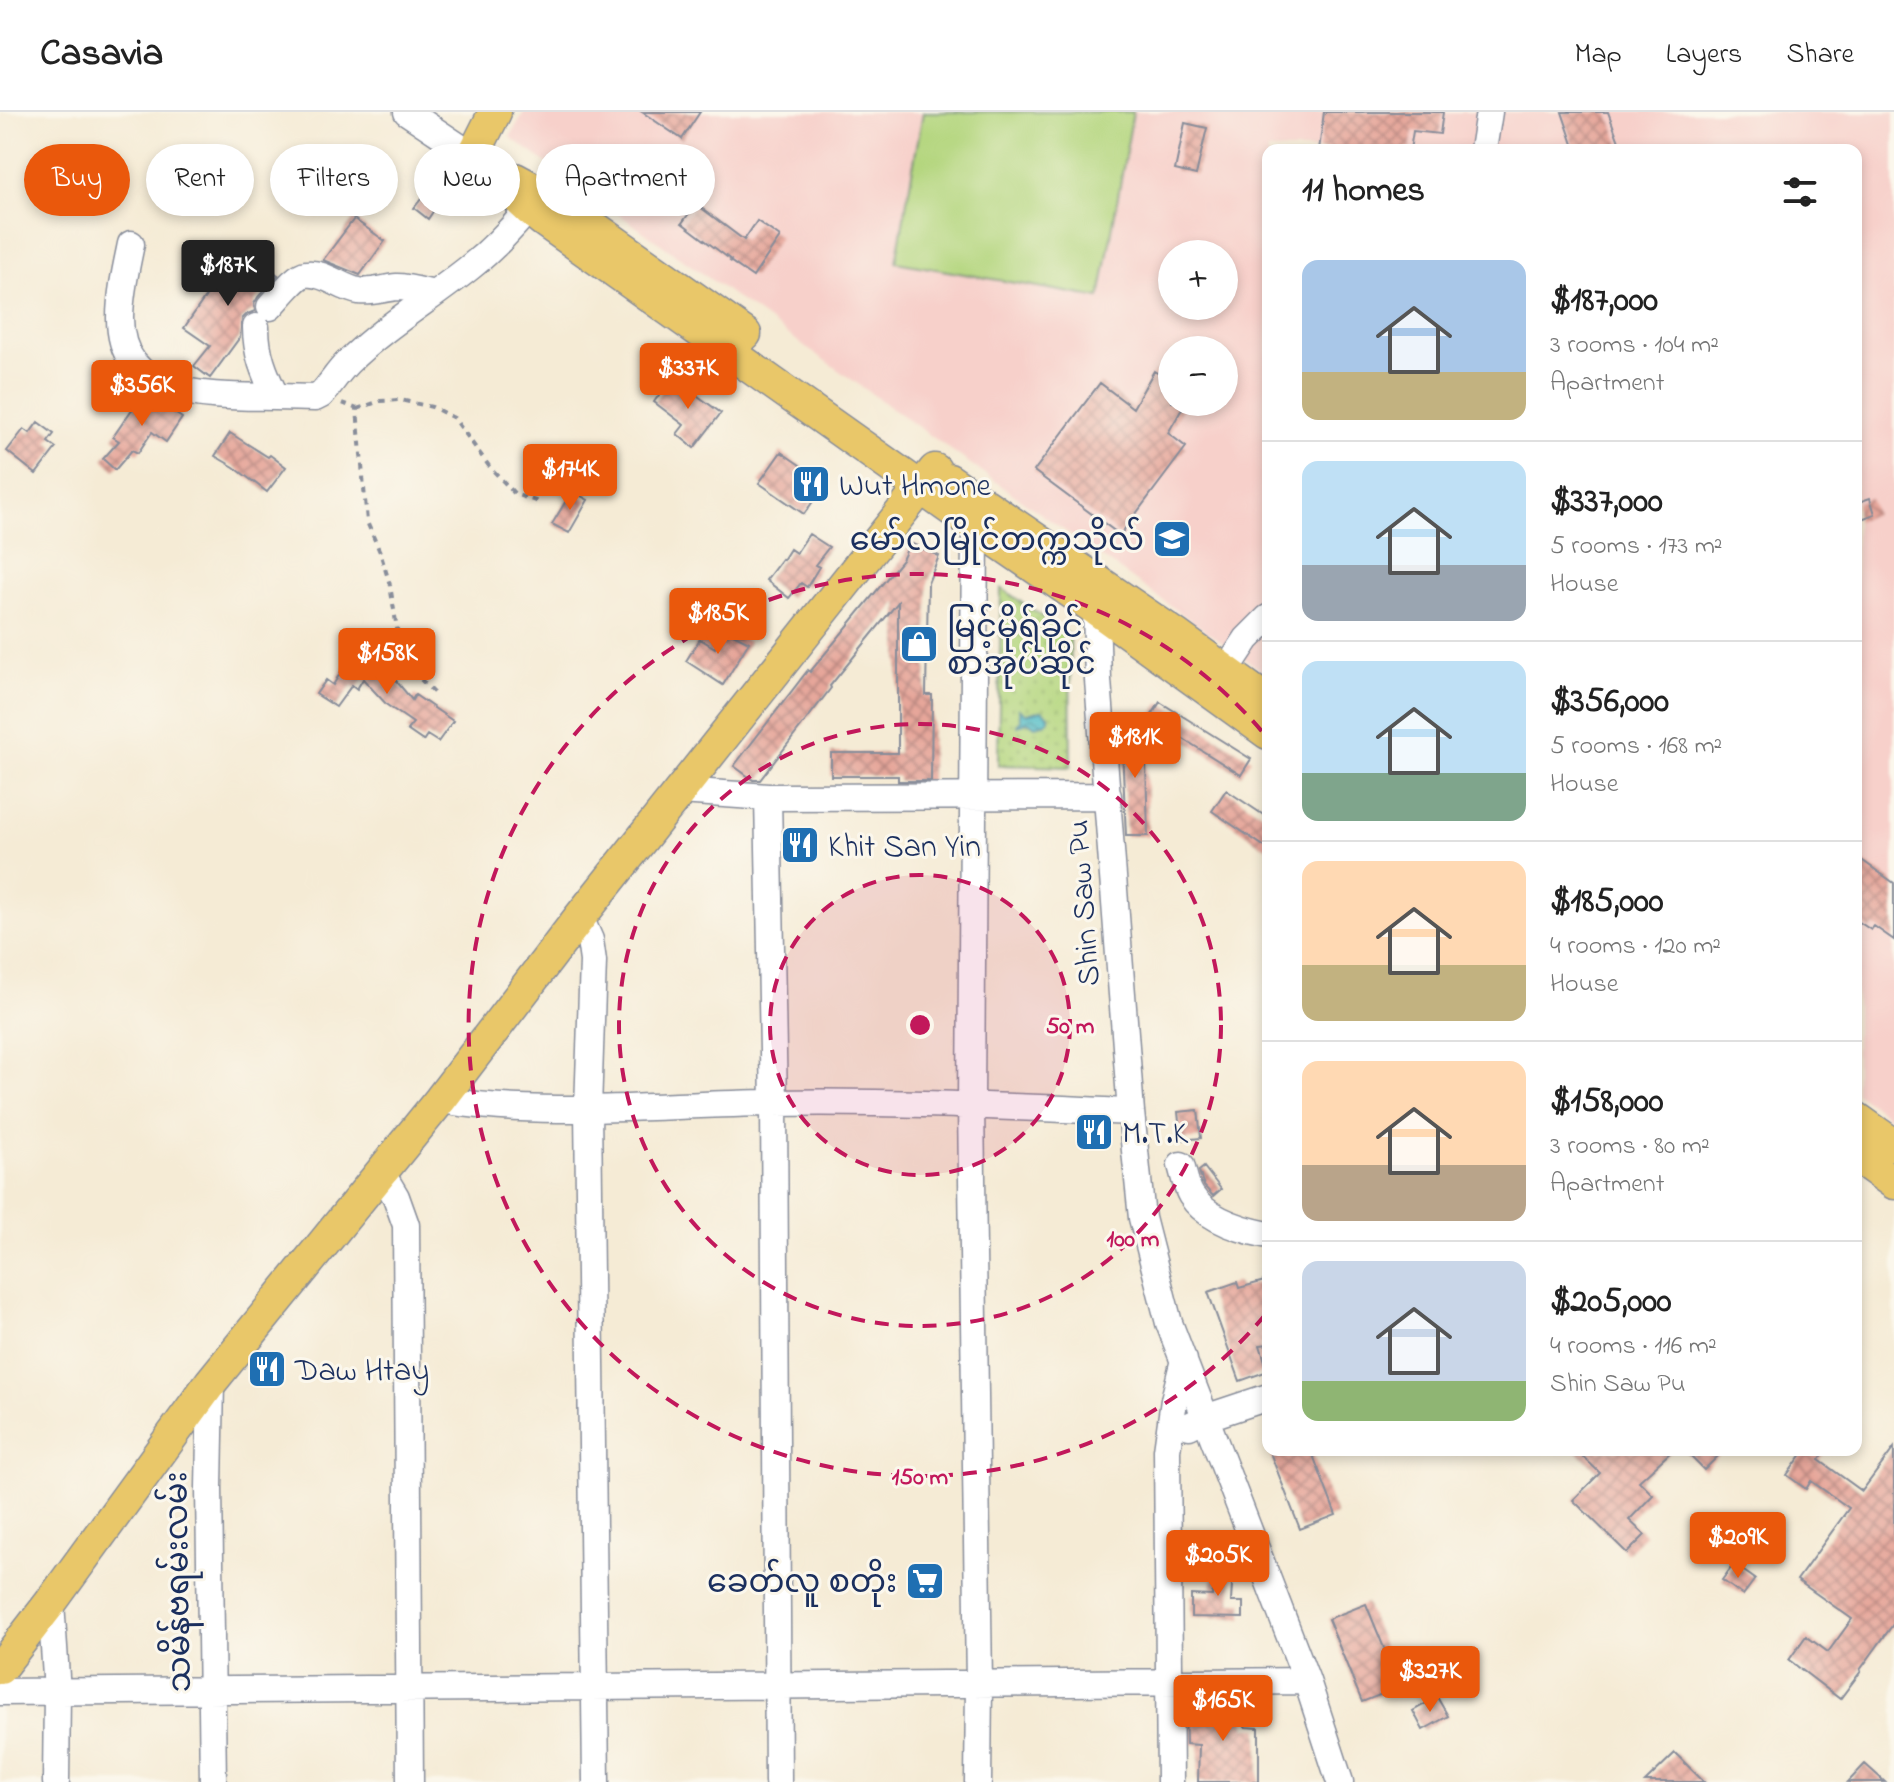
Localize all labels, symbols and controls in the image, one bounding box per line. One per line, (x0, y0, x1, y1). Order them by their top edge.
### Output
text: Casavia (40, 27, 163, 83)
text: Map (1574, 35, 1622, 76)
text: Layers (1666, 35, 1742, 76)
text: Share (1786, 35, 1854, 76)
chip: Buy (24, 144, 130, 216)
chip: Rent (146, 144, 254, 216)
chip: Filters (270, 144, 398, 216)
chip: New (414, 144, 520, 216)
chip: Apartment (536, 144, 715, 216)
text: 11 homes (1302, 167, 1425, 217)
icon: filters (1778, 170, 1822, 214)
pin: $187K (172, 240, 284, 308)
map controls (1158, 240, 1238, 416)
button: + (1158, 240, 1238, 320)
text: $187K (199, 247, 257, 285)
text: $187,000 (1550, 277, 1658, 327)
icon: home (1366, 292, 1462, 388)
text: 3 rooms · 104 m² (1550, 327, 1719, 365)
button: − (1158, 336, 1238, 416)
pin: $337K (632, 343, 744, 411)
text: $337K (658, 350, 718, 388)
pin: $356K (86, 360, 198, 428)
text: Apartment (1550, 365, 1664, 403)
text: $356K (109, 367, 175, 405)
pin: $174K (514, 444, 626, 512)
text: $174K (541, 451, 599, 489)
restaurant icon: Wut Hmone (790, 463, 832, 505)
place label: Wut Hmone (839, 464, 992, 511)
text: $337,000 (1550, 478, 1663, 528)
icon: home (1366, 493, 1462, 589)
place label: မော်လမြိုင်တက္ကသိုလ် (850, 516, 1144, 566)
school or university icon: မော်လမြိုင်တက္ကသိုလ် (1151, 518, 1193, 560)
text: 5 rooms · 173 m² (1550, 528, 1723, 566)
text: House (1550, 566, 1618, 604)
pin: $185K (662, 588, 774, 656)
text: $185K (687, 595, 749, 633)
place label: မြင့်မိုရ်ခိုင် စာအုပ်ဆိုင် (947, 603, 1096, 690)
shop icon: မြင့်မိုရ်ခိုင် စာအုပ်ဆိုင် (898, 623, 940, 665)
pin: $158K (331, 628, 443, 696)
text: $158K (356, 635, 418, 673)
text: $356,000 (1550, 678, 1669, 728)
icon: home (1366, 693, 1462, 789)
pin: $181K (1079, 712, 1191, 780)
text: $181K (1108, 719, 1162, 757)
text: 5 rooms · 168 m² (1550, 728, 1722, 766)
text: House (1550, 766, 1618, 804)
street label: Shin Saw Pu (1056, 818, 1115, 988)
restaurant icon: Khit San Yin (779, 824, 821, 866)
place label: Khit San Yin (828, 825, 981, 872)
text: $185,000 (1550, 878, 1664, 928)
icon: home (1366, 893, 1462, 989)
text: 4 rooms · 120 m² (1550, 928, 1721, 966)
text: House (1550, 966, 1618, 1004)
text: 50 m (1046, 1010, 1095, 1045)
centre of rings (906, 1011, 934, 1039)
text: $158,000 (1550, 1078, 1664, 1128)
icon: home (1366, 1093, 1462, 1189)
restaurant icon: M.T.K (1073, 1111, 1115, 1153)
place label: M.T.K (1122, 1112, 1189, 1159)
text: 3 rooms · 80 m² (1550, 1128, 1710, 1166)
text: Apartment (1550, 1166, 1664, 1204)
text: 100 m (1107, 1223, 1160, 1258)
text: $205,000 (1550, 1278, 1672, 1328)
icon: home (1366, 1293, 1462, 1389)
text: 4 rooms · 116 m² (1550, 1328, 1717, 1366)
restaurant icon: Daw Htay (246, 1348, 288, 1390)
place label: Daw Htay (294, 1349, 429, 1396)
text: Shin Saw Pu (1550, 1366, 1686, 1404)
text: 150 m (892, 1461, 949, 1496)
street label: သမိန်ဗရမ်းလမ်း (152, 1471, 206, 1693)
pin: $209K (1682, 1512, 1794, 1580)
text: $209K (1708, 1519, 1768, 1557)
pin: $205K (1162, 1530, 1274, 1598)
text: $205K (1184, 1537, 1252, 1575)
place label: ခေတ်လူ စတိုး (707, 1558, 897, 1608)
supermarket icon: ခေတ်လူ စတိုး (904, 1560, 946, 1602)
pin: $327K (1374, 1646, 1486, 1714)
text: $327K (1399, 1653, 1461, 1691)
pin: $165K (1167, 1675, 1279, 1743)
text: $165K (1192, 1682, 1254, 1720)

